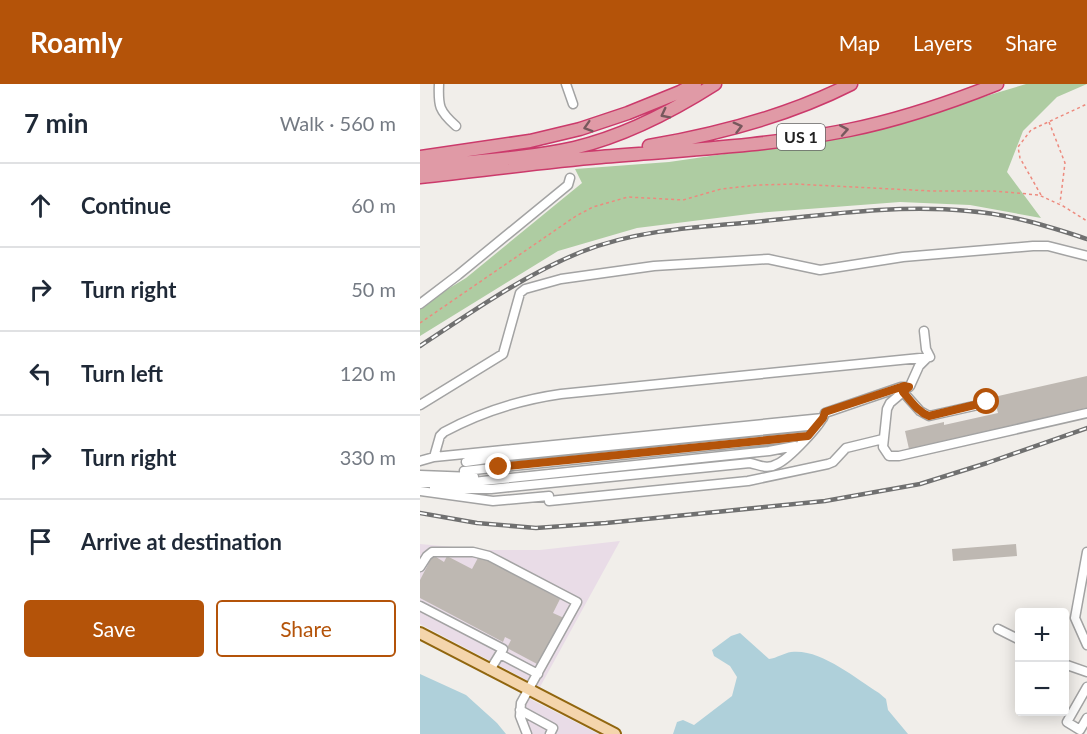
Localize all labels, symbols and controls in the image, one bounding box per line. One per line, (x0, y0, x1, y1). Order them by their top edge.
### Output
text: Roamly (30, 25, 123, 59)
text: Map (839, 30, 880, 55)
text: Layers (913, 30, 972, 55)
text: Share (1005, 30, 1057, 55)
text: 7 min (24, 107, 88, 139)
one-way arrow (661, 107, 671, 118)
text: Walk · 560 m (280, 111, 396, 135)
one-way arrow (583, 120, 594, 132)
one-way arrow (732, 122, 743, 134)
road number: US 1 (777, 124, 825, 150)
one-way arrow (839, 124, 849, 137)
icon: ahead (24, 189, 57, 222)
text: Continue (81, 192, 171, 219)
text: 60 m (351, 193, 396, 217)
icon: right (24, 273, 57, 306)
text: Turn right (81, 276, 176, 303)
text: 50 m (351, 277, 396, 301)
icon: left (24, 357, 57, 390)
text: Turn left (81, 360, 163, 387)
text: 120 m (340, 361, 396, 385)
route start (973, 388, 999, 414)
icon: right (24, 441, 57, 474)
text: Turn right (81, 444, 176, 471)
text: 330 m (340, 445, 396, 469)
route end (485, 453, 511, 479)
icon: arrive (24, 525, 57, 558)
text: Arrive at destination (81, 528, 282, 555)
button: Save (24, 600, 204, 657)
button: Share (216, 600, 396, 657)
map controls (1015, 608, 1069, 716)
button: + (1015, 608, 1069, 662)
button: − (1015, 662, 1069, 716)

